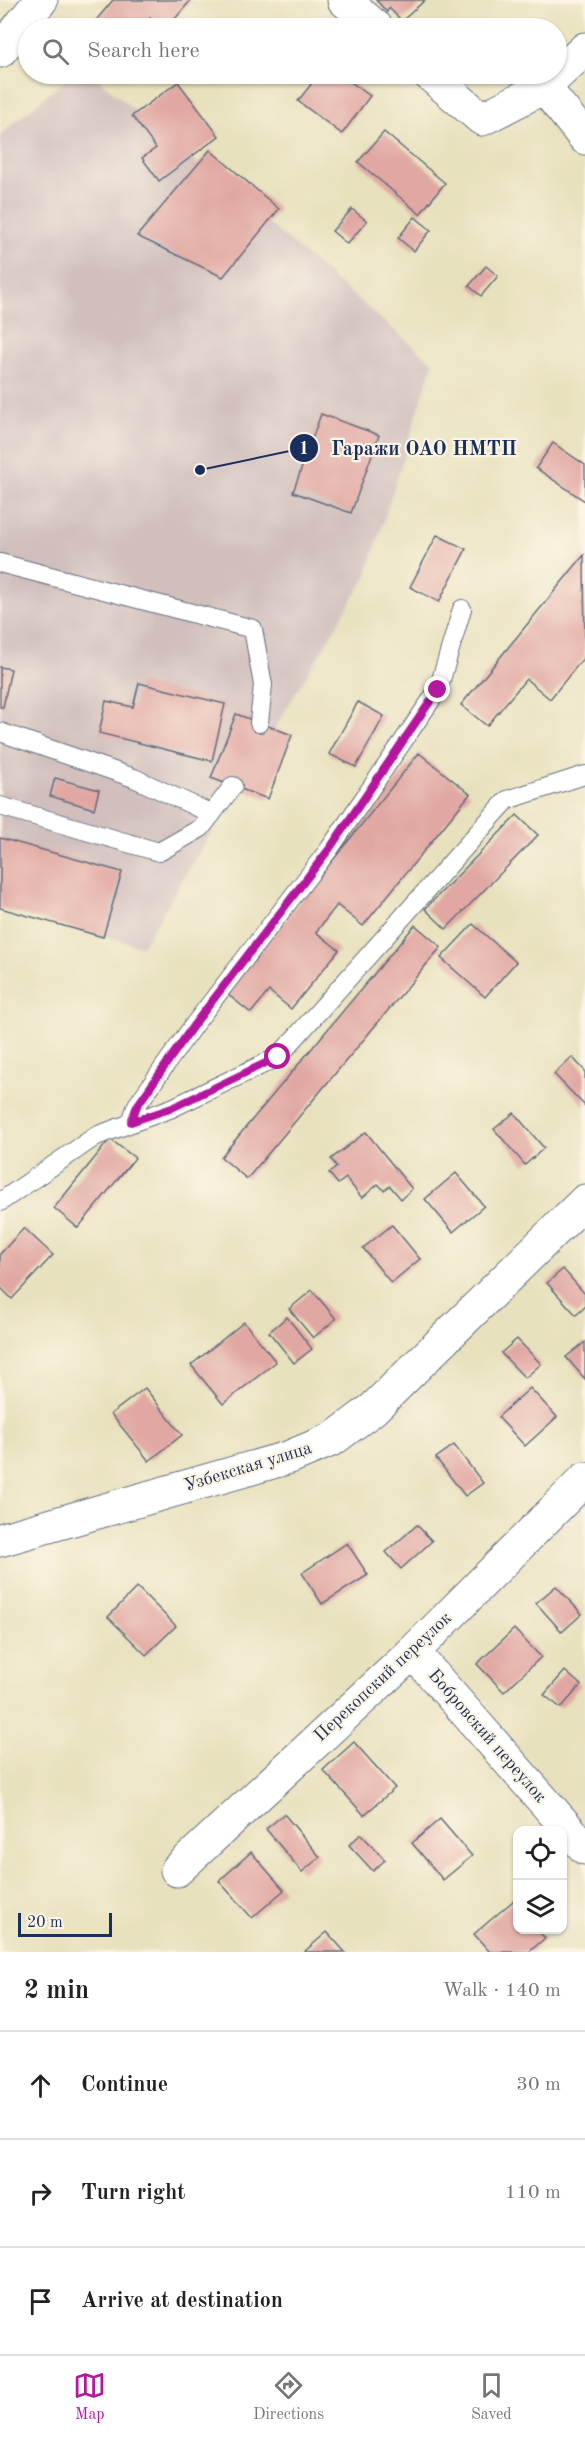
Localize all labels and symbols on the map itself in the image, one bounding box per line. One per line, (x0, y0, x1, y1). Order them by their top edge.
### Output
callout: Гаражи ОАО НМТП (289, 429, 529, 467)
text: 1 (299, 440, 309, 458)
text: Гаражи ОАО НМТП (331, 440, 517, 460)
route end (424, 676, 450, 702)
route start (264, 1043, 290, 1069)
street label: Узбекская улица (182, 1439, 314, 1495)
street label: Перекопский переулок (311, 1609, 455, 1745)
street label: Бобровский переулок (424, 1666, 550, 1806)
scale bar (18, 1910, 112, 1938)

